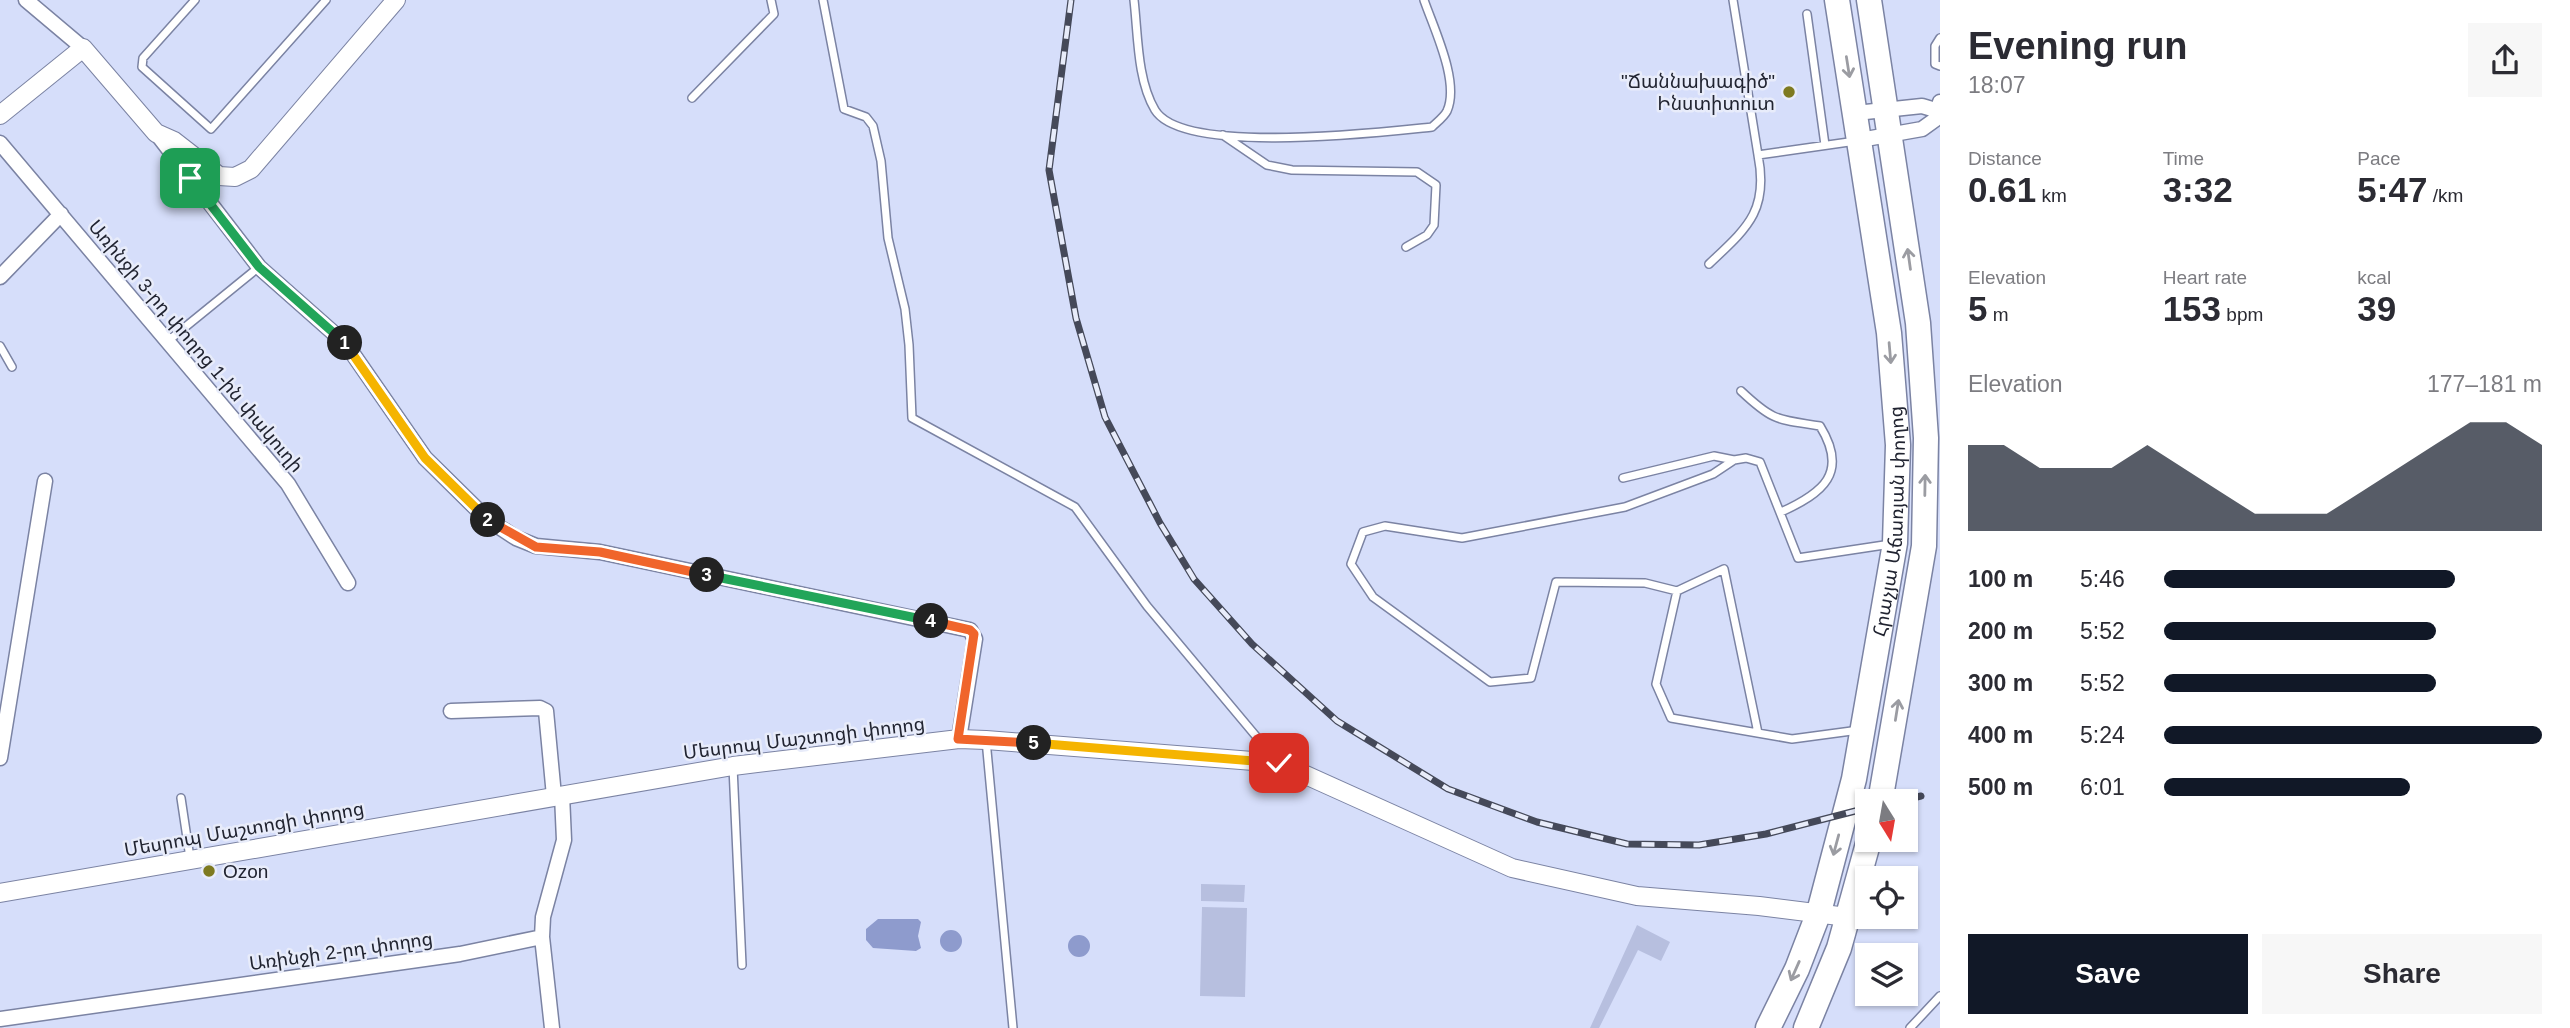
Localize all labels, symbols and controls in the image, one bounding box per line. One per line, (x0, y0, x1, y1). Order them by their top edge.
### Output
button: share (2468, 23, 2542, 97)
text: Evening run (1968, 25, 2188, 67)
one-way arrow (1842, 55, 1855, 78)
place label: "Ճաննախագիծ" Ինստիտուտ (1621, 71, 1775, 115)
text: 18:07 (1968, 72, 2026, 98)
marker: "Ճաննախագիծ" Ինստիտուտ (1781, 84, 1797, 100)
pin (160, 148, 220, 208)
text: Distance (1968, 148, 2042, 169)
text: Time (2163, 148, 2204, 169)
text: Pace (2357, 148, 2401, 169)
icon: arrive (171, 159, 209, 197)
text: 0.61 (1968, 170, 2036, 209)
text: 3:32 (2163, 170, 2233, 209)
text: 5:47 (2357, 170, 2427, 209)
text: km (2036, 185, 2067, 206)
text: /km (2427, 185, 2463, 206)
street label: Առինջի 3-րդ փողոց 1-ին փակուղի (84, 216, 308, 477)
one-way arrow (1902, 248, 1915, 271)
text: Elevation (1968, 267, 2046, 288)
text: Heart rate (2163, 267, 2247, 288)
text: kcal (2357, 267, 2391, 288)
text: 5 (1968, 289, 1987, 328)
text: 153 (2163, 289, 2221, 328)
text: 39 (2357, 289, 2396, 328)
text: m (1987, 304, 2009, 325)
text: bpm (2221, 304, 2263, 325)
pin: 1 (328, 326, 362, 360)
text: 1 (339, 332, 350, 353)
one-way arrow (1884, 341, 1897, 364)
text: Elevation (1968, 371, 2063, 397)
text: 177–181 m (2427, 371, 2542, 397)
street label: Հրաչյա Աճառյան փողոց (1868, 405, 1909, 638)
one-way arrow (1919, 474, 1932, 497)
pin: 2 (470, 503, 505, 538)
text: 2 (482, 509, 493, 530)
pin: 3 (690, 558, 724, 592)
text: 3 (701, 564, 712, 585)
text: 100 m (1968, 566, 2033, 592)
text: 5:46 (2080, 566, 2125, 592)
pin: 4 (914, 604, 948, 638)
text: 4 (925, 610, 936, 631)
text: 200 m (1968, 618, 2033, 644)
text: 5:52 (2080, 618, 2125, 644)
text: 300 m (1968, 670, 2033, 696)
text: 5:52 (2080, 670, 2125, 696)
one-way arrow (1891, 700, 1904, 722)
street label: Մեսրոպ Մաշտոցի փողոց (682, 713, 926, 764)
text: 400 m (1968, 722, 2033, 748)
text: 5:24 (2080, 722, 2125, 748)
pin: 5 (1016, 726, 1052, 760)
text: 5 (1028, 732, 1039, 753)
pin (1249, 733, 1309, 793)
icon: check (1260, 744, 1298, 782)
text: 500 m (1968, 774, 2033, 800)
text: 6:01 (2080, 774, 2125, 800)
north arrow (1855, 789, 1918, 852)
map controls (1855, 789, 1918, 1006)
street label: Մեսրոպ Մաշտոցի փողոց (122, 798, 366, 861)
one-way arrow (1829, 833, 1842, 856)
place label: Ozon (223, 861, 268, 882)
marker: Ozon (201, 863, 217, 879)
button: locate (1855, 866, 1918, 929)
street label: Առինջի 2-րդ փողոց (248, 928, 434, 975)
button: Save (1968, 934, 2248, 1014)
button: Share (2262, 934, 2542, 1014)
button: layers (1855, 943, 1918, 1006)
one-way arrow (1788, 960, 1801, 981)

